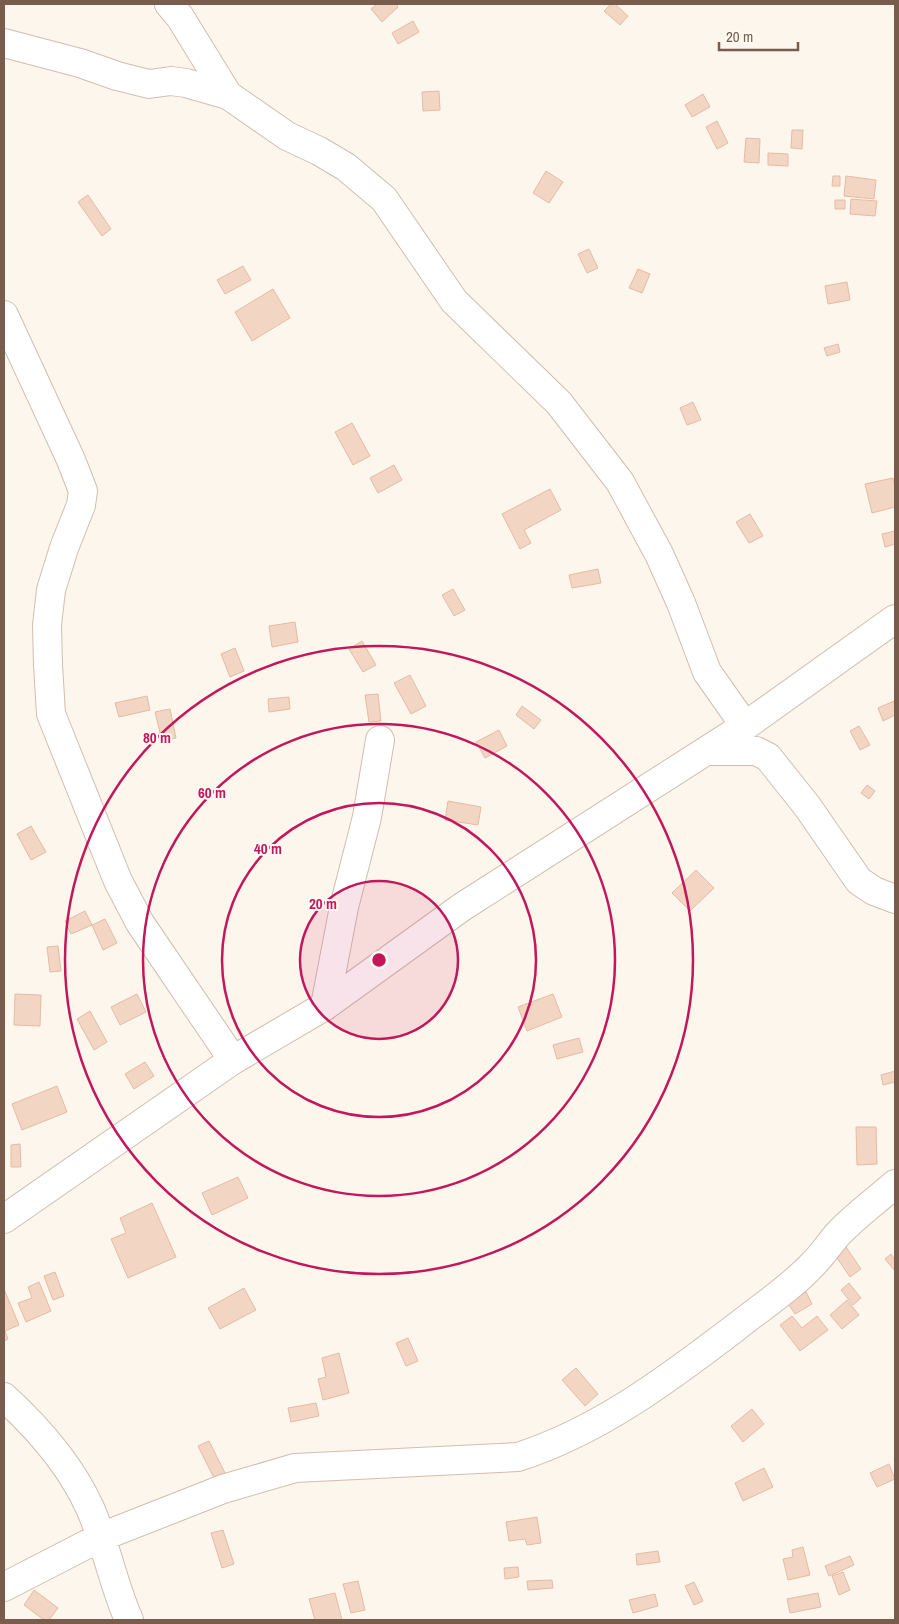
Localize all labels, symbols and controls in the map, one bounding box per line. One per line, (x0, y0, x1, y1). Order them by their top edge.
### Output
scale bar (719, 20, 798, 52)
text: 20 m (726, 26, 753, 47)
text: 80 m (143, 727, 171, 748)
text: 60 m (198, 782, 226, 803)
text: 40 m (254, 838, 282, 859)
text: 20 m (309, 893, 337, 914)
centre of rings (370, 951, 388, 969)

